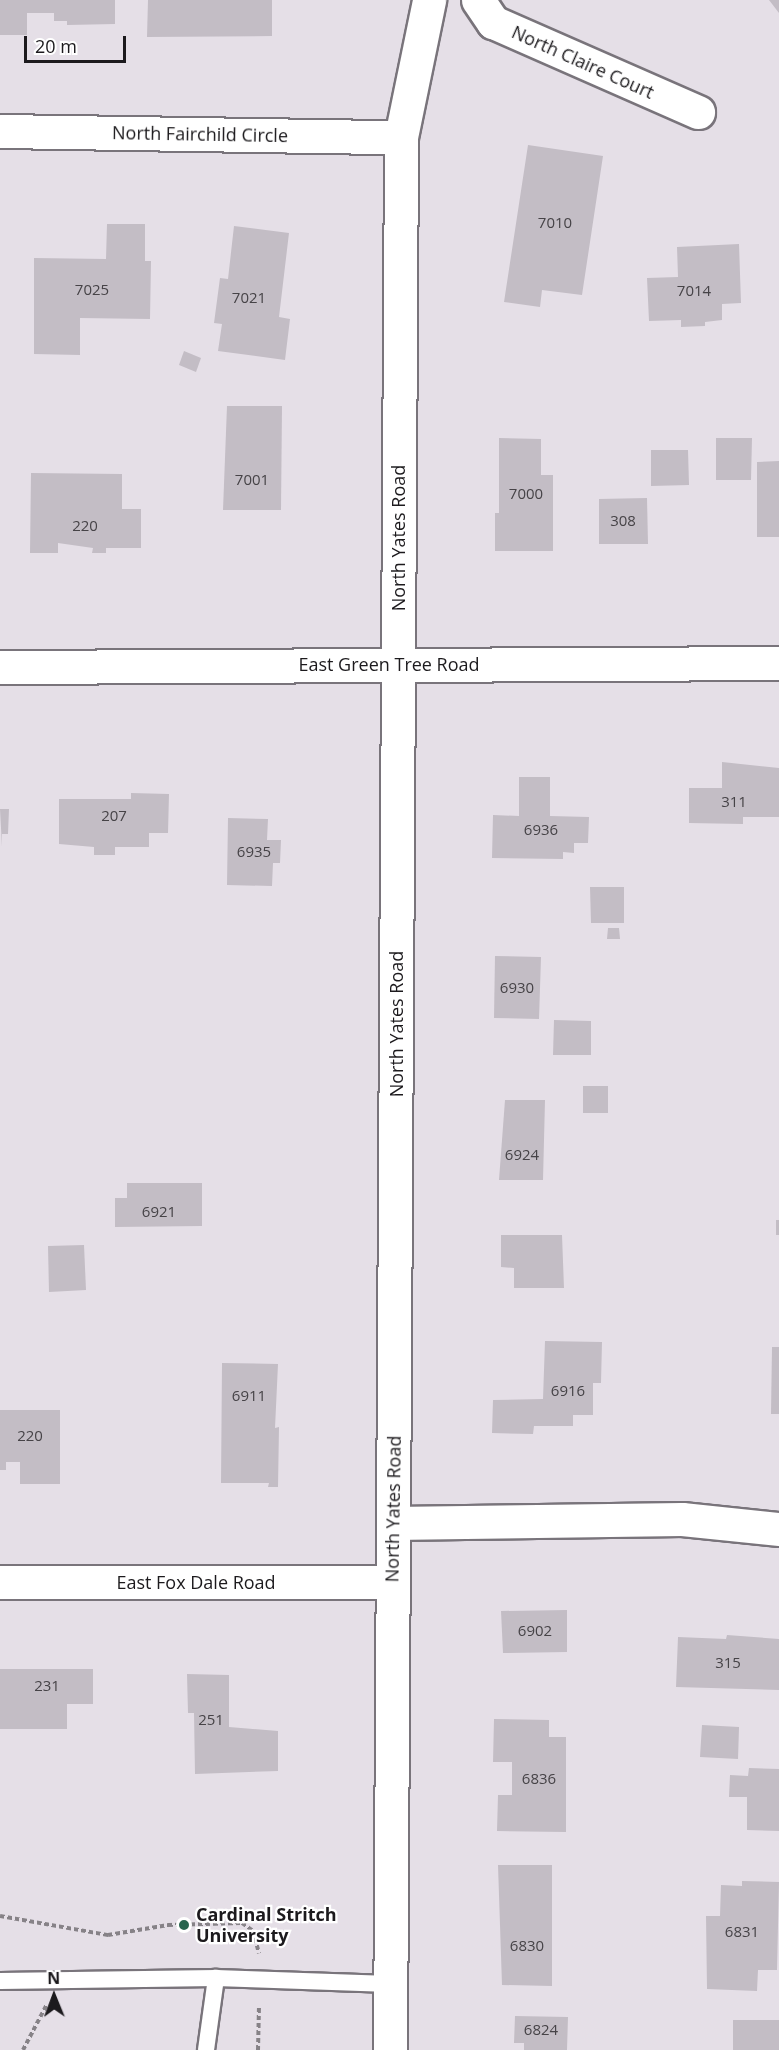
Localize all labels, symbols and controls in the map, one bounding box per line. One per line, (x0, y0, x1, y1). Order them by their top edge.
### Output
street label: North Claire Court (509, 21, 657, 103)
scale bar (27, 24, 129, 62)
text: 20 m (35, 34, 77, 58)
street label: North Fairchild Circle (112, 122, 288, 146)
house number: 7010 (538, 214, 572, 232)
house number: 7025 (75, 281, 109, 299)
house number: 7014 (677, 282, 711, 300)
house number: 7021 (232, 289, 266, 307)
street label: North Yates Road (387, 465, 409, 611)
house number: 7001 (235, 471, 269, 489)
house number: 7000 (509, 485, 543, 503)
house number: 308 (610, 512, 636, 530)
house number: 220 (72, 517, 98, 535)
street label: East Green Tree Road (298, 653, 480, 675)
house number: 311 (721, 793, 747, 811)
house number: 207 (101, 807, 127, 825)
house number: 6936 (524, 821, 558, 839)
house number: 6935 (237, 843, 271, 861)
street label: North Yates Road (385, 951, 407, 1097)
house number: 6930 (500, 979, 534, 997)
house number: 6924 (505, 1146, 539, 1164)
house number: 6921 (142, 1203, 176, 1221)
house number: 6916 (551, 1382, 585, 1400)
house number: 6911 (232, 1387, 266, 1405)
house number: 220 (17, 1427, 43, 1445)
street label: North Yates Road (381, 1435, 405, 1583)
street label: East Fox Dale Road (116, 1571, 276, 1593)
house number: 6902 (518, 1622, 552, 1640)
house number: 315 (715, 1654, 741, 1672)
house number: 231 (34, 1677, 60, 1695)
house number: 251 (198, 1711, 224, 1729)
house number: 6836 (522, 1770, 556, 1788)
place label: Cardinal Stritch University (196, 1904, 337, 1946)
marker: Cardinal Stritch University (177, 1918, 191, 1932)
house number: 6831 (725, 1923, 759, 1941)
house number: 6830 (510, 1937, 544, 1955)
north arrow (24, 1966, 84, 2026)
text: N (47, 1967, 60, 1989)
house number: 6824 (524, 2021, 558, 2039)

